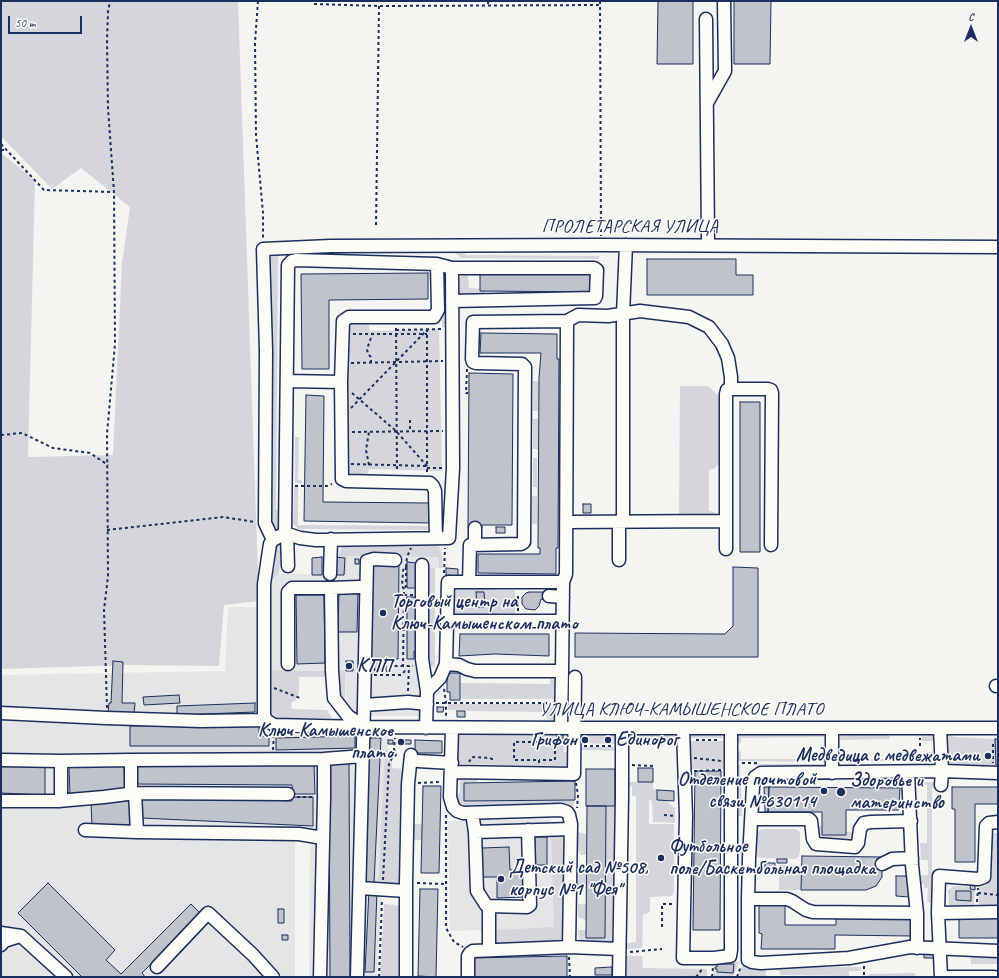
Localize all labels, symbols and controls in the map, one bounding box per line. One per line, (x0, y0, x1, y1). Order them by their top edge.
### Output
scale bar (10, 8, 84, 34)
north arrow (951, 8, 991, 48)
text: С (968, 9, 974, 23)
text: 50 m (15, 15, 35, 31)
street label: ПРОЛЕТАРСКАЯ УЛИЦА (542, 216, 718, 238)
place label: Торговый центр на Ключ-Камышенском плато (391, 591, 578, 635)
marker: Торговый центр на Ключ-Камышенском плато (378, 608, 388, 618)
place label: КПП (357, 655, 392, 677)
marker: КПП (344, 661, 354, 671)
street label: УЛИЦА КЛЮЧ-КАМЫШЕНСКОЕ ПЛАТО (539, 699, 823, 721)
place label: Ключ-Камышенское плато (258, 720, 393, 764)
place label: Грифон (531, 729, 577, 751)
place label: Единорог (616, 729, 678, 751)
marker: Грифон (580, 735, 590, 745)
marker: Единорог (603, 735, 613, 745)
marker: Ключ-Камышенское плато (396, 737, 406, 747)
place label: Медведица с медвежатами (796, 745, 980, 767)
marker: Медведица с медвежатами (983, 751, 993, 761)
place label: Отделение почтовой связи №630114 (678, 769, 816, 813)
place label: Здоровье и материнство (850, 770, 944, 814)
marker: Отделение почтовой связи №630114 (819, 786, 829, 796)
marker: Здоровье и материнство (835, 786, 847, 798)
place label: Футбольное поле/Баскетбольная площадка (669, 836, 875, 880)
marker: Футбольное поле/Баскетбольная площадка (656, 853, 666, 863)
place label: Детский сад №508, корпус №1 "Фея" (509, 857, 649, 901)
marker: Детский сад №508, корпус №1 "Фея" (496, 874, 506, 884)

